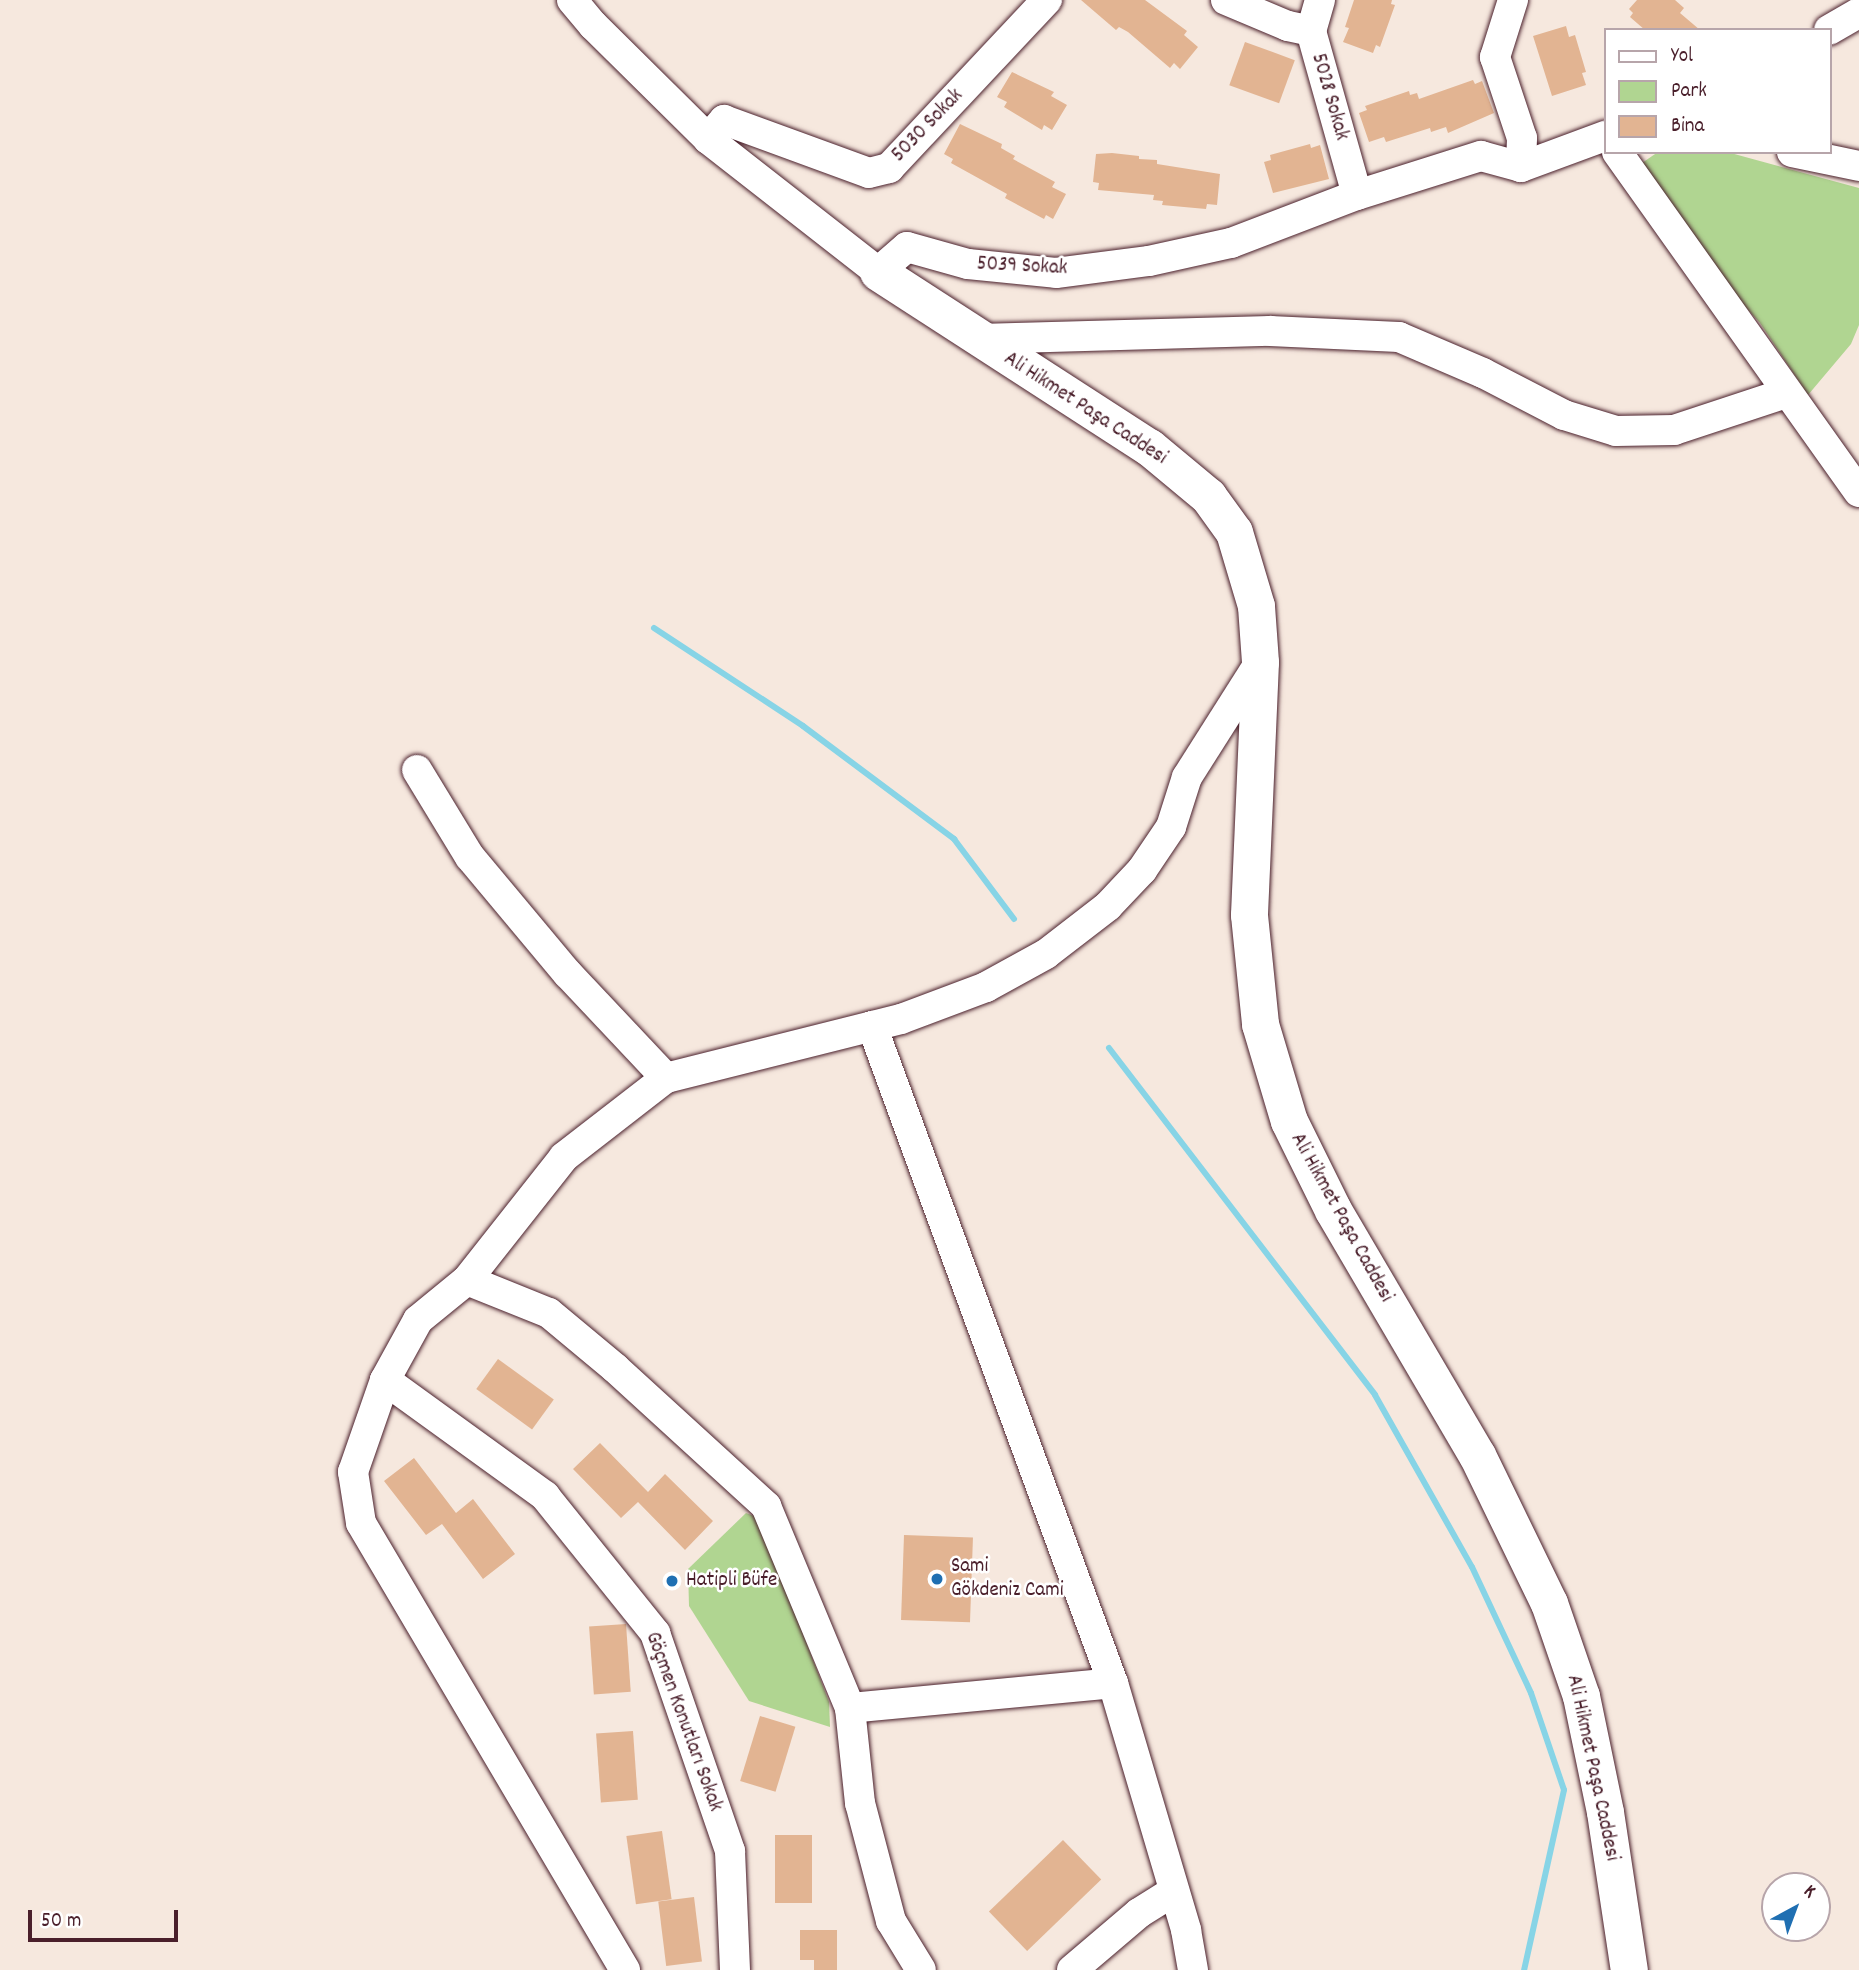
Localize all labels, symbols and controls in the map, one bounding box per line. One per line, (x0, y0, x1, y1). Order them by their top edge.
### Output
legend (1604, 28, 1831, 154)
text: Yol (1671, 42, 1693, 72)
street label: 5028 Sokak (1305, 51, 1353, 143)
text: Park (1671, 77, 1707, 107)
street label: 5030 Sokak (887, 84, 969, 168)
text: Bina (1671, 112, 1704, 142)
street label: 5039 Sokak (976, 252, 1068, 282)
street label: Ali Hikmet Paşa Caddesi (999, 347, 1171, 471)
street label: Ali Hikmet Paşa Caddesi (1284, 1129, 1398, 1307)
place label: Sami Gökdeniz Cami (951, 1554, 1063, 1604)
place label: Hatipli Büfe (686, 1568, 777, 1594)
marker: Sami Gökdeniz Cami (929, 1571, 945, 1587)
marker: Hatipli Büfe (664, 1573, 680, 1589)
street label: Göçmen Konutları Sokak (639, 1629, 727, 1815)
street label: Ali Hikmet Paşa Caddesi (1560, 1673, 1624, 1863)
north arrow (1761, 1872, 1831, 1942)
text: K (1797, 1879, 1821, 1905)
scale bar (32, 1896, 182, 1940)
text: 50 m (41, 1907, 81, 1937)

